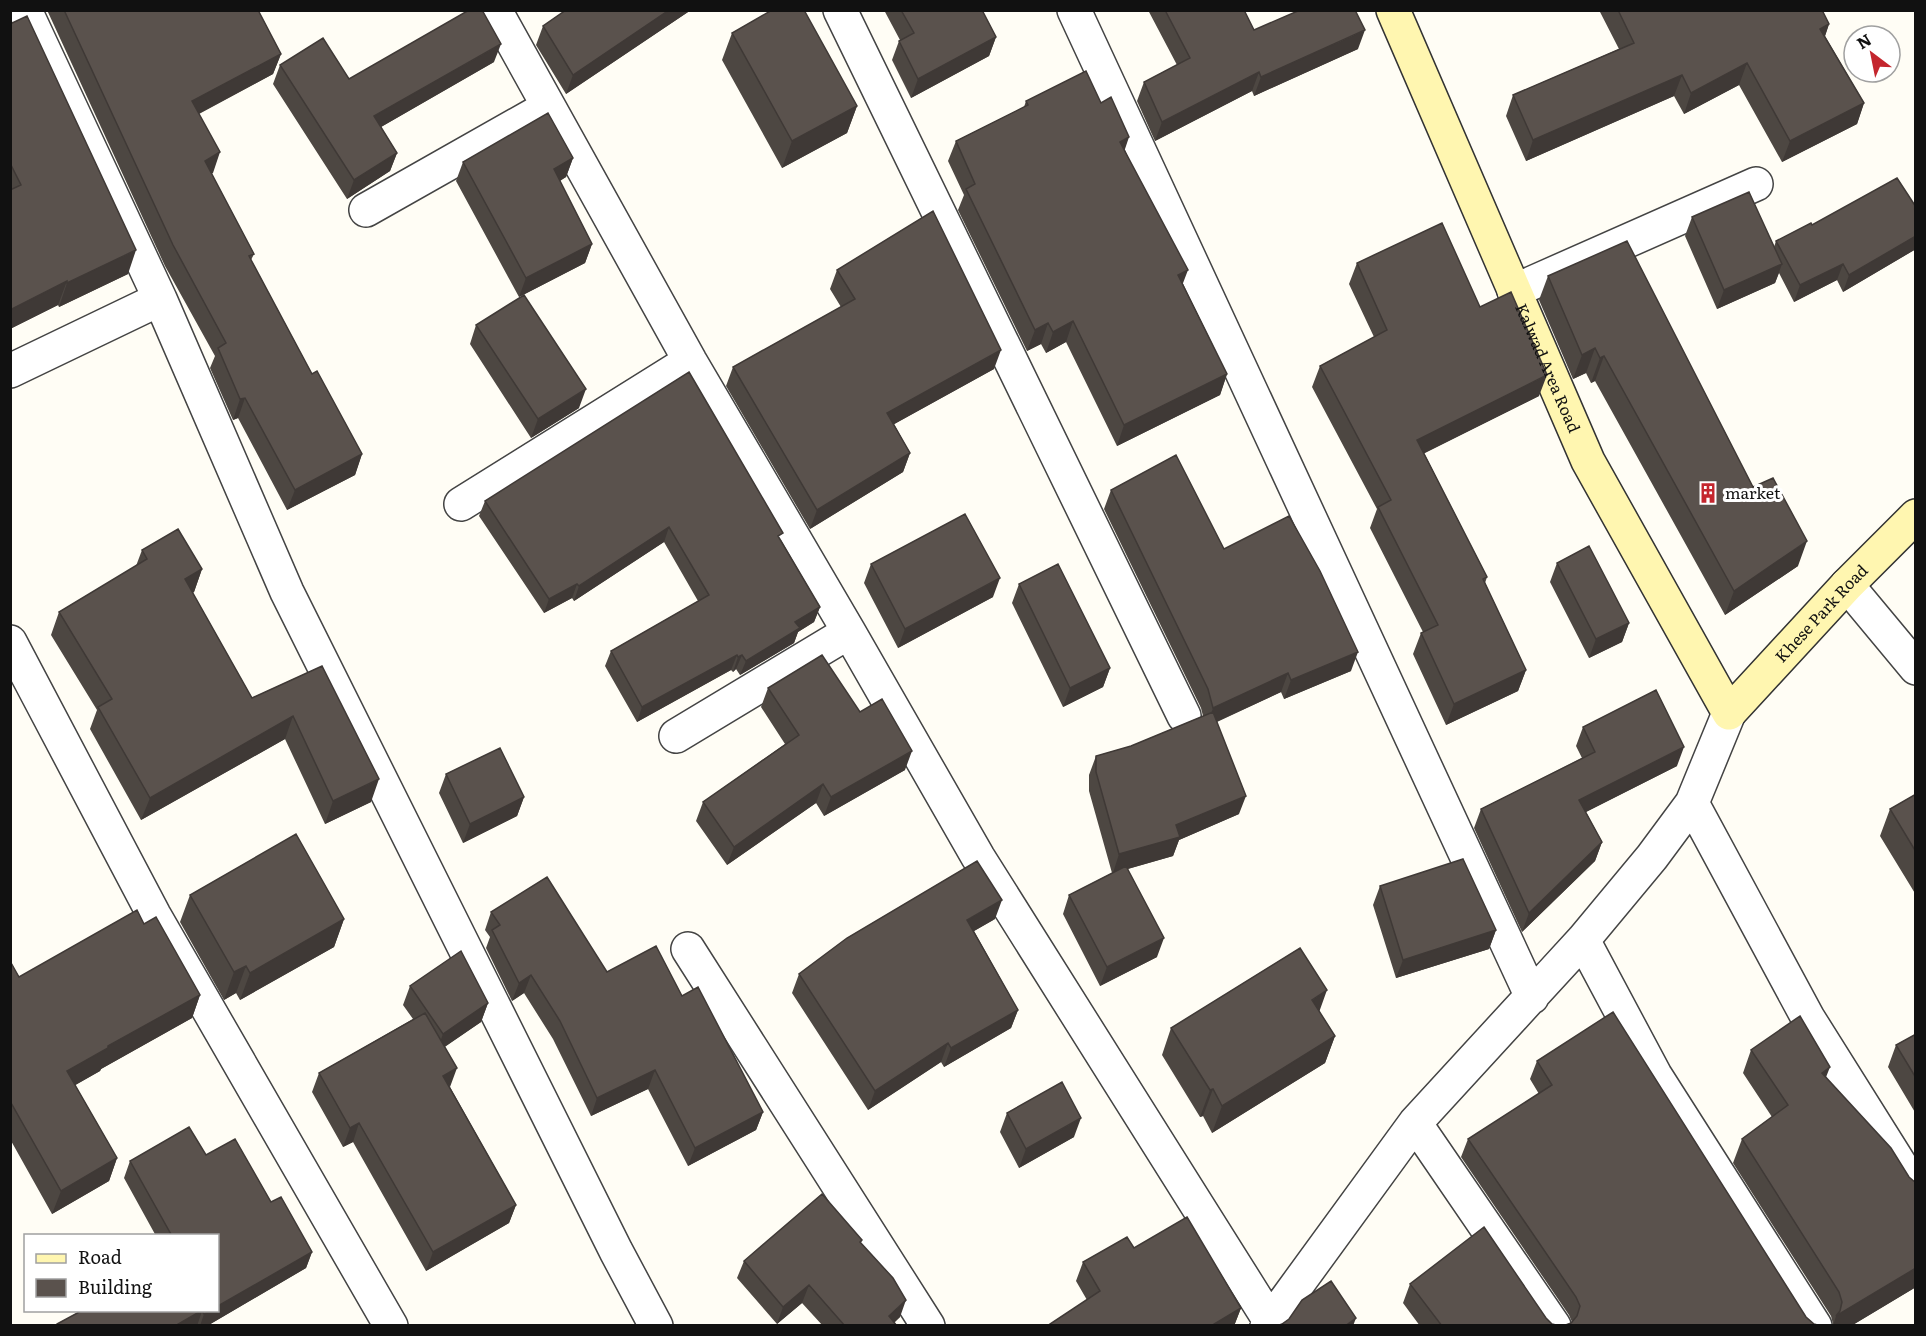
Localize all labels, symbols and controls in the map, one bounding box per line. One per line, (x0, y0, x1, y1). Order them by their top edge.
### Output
north arrow (1842, 24, 1902, 84)
text: N (1851, 27, 1876, 54)
street label: Kalwad Area Road (1510, 299, 1587, 436)
place label: market (1725, 480, 1781, 504)
building icon: market (1696, 481, 1720, 505)
street label: Khese Park Road (1769, 558, 1873, 667)
legend (24, 1234, 219, 1312)
text: Road (78, 1243, 122, 1270)
text: Building (78, 1273, 153, 1300)

